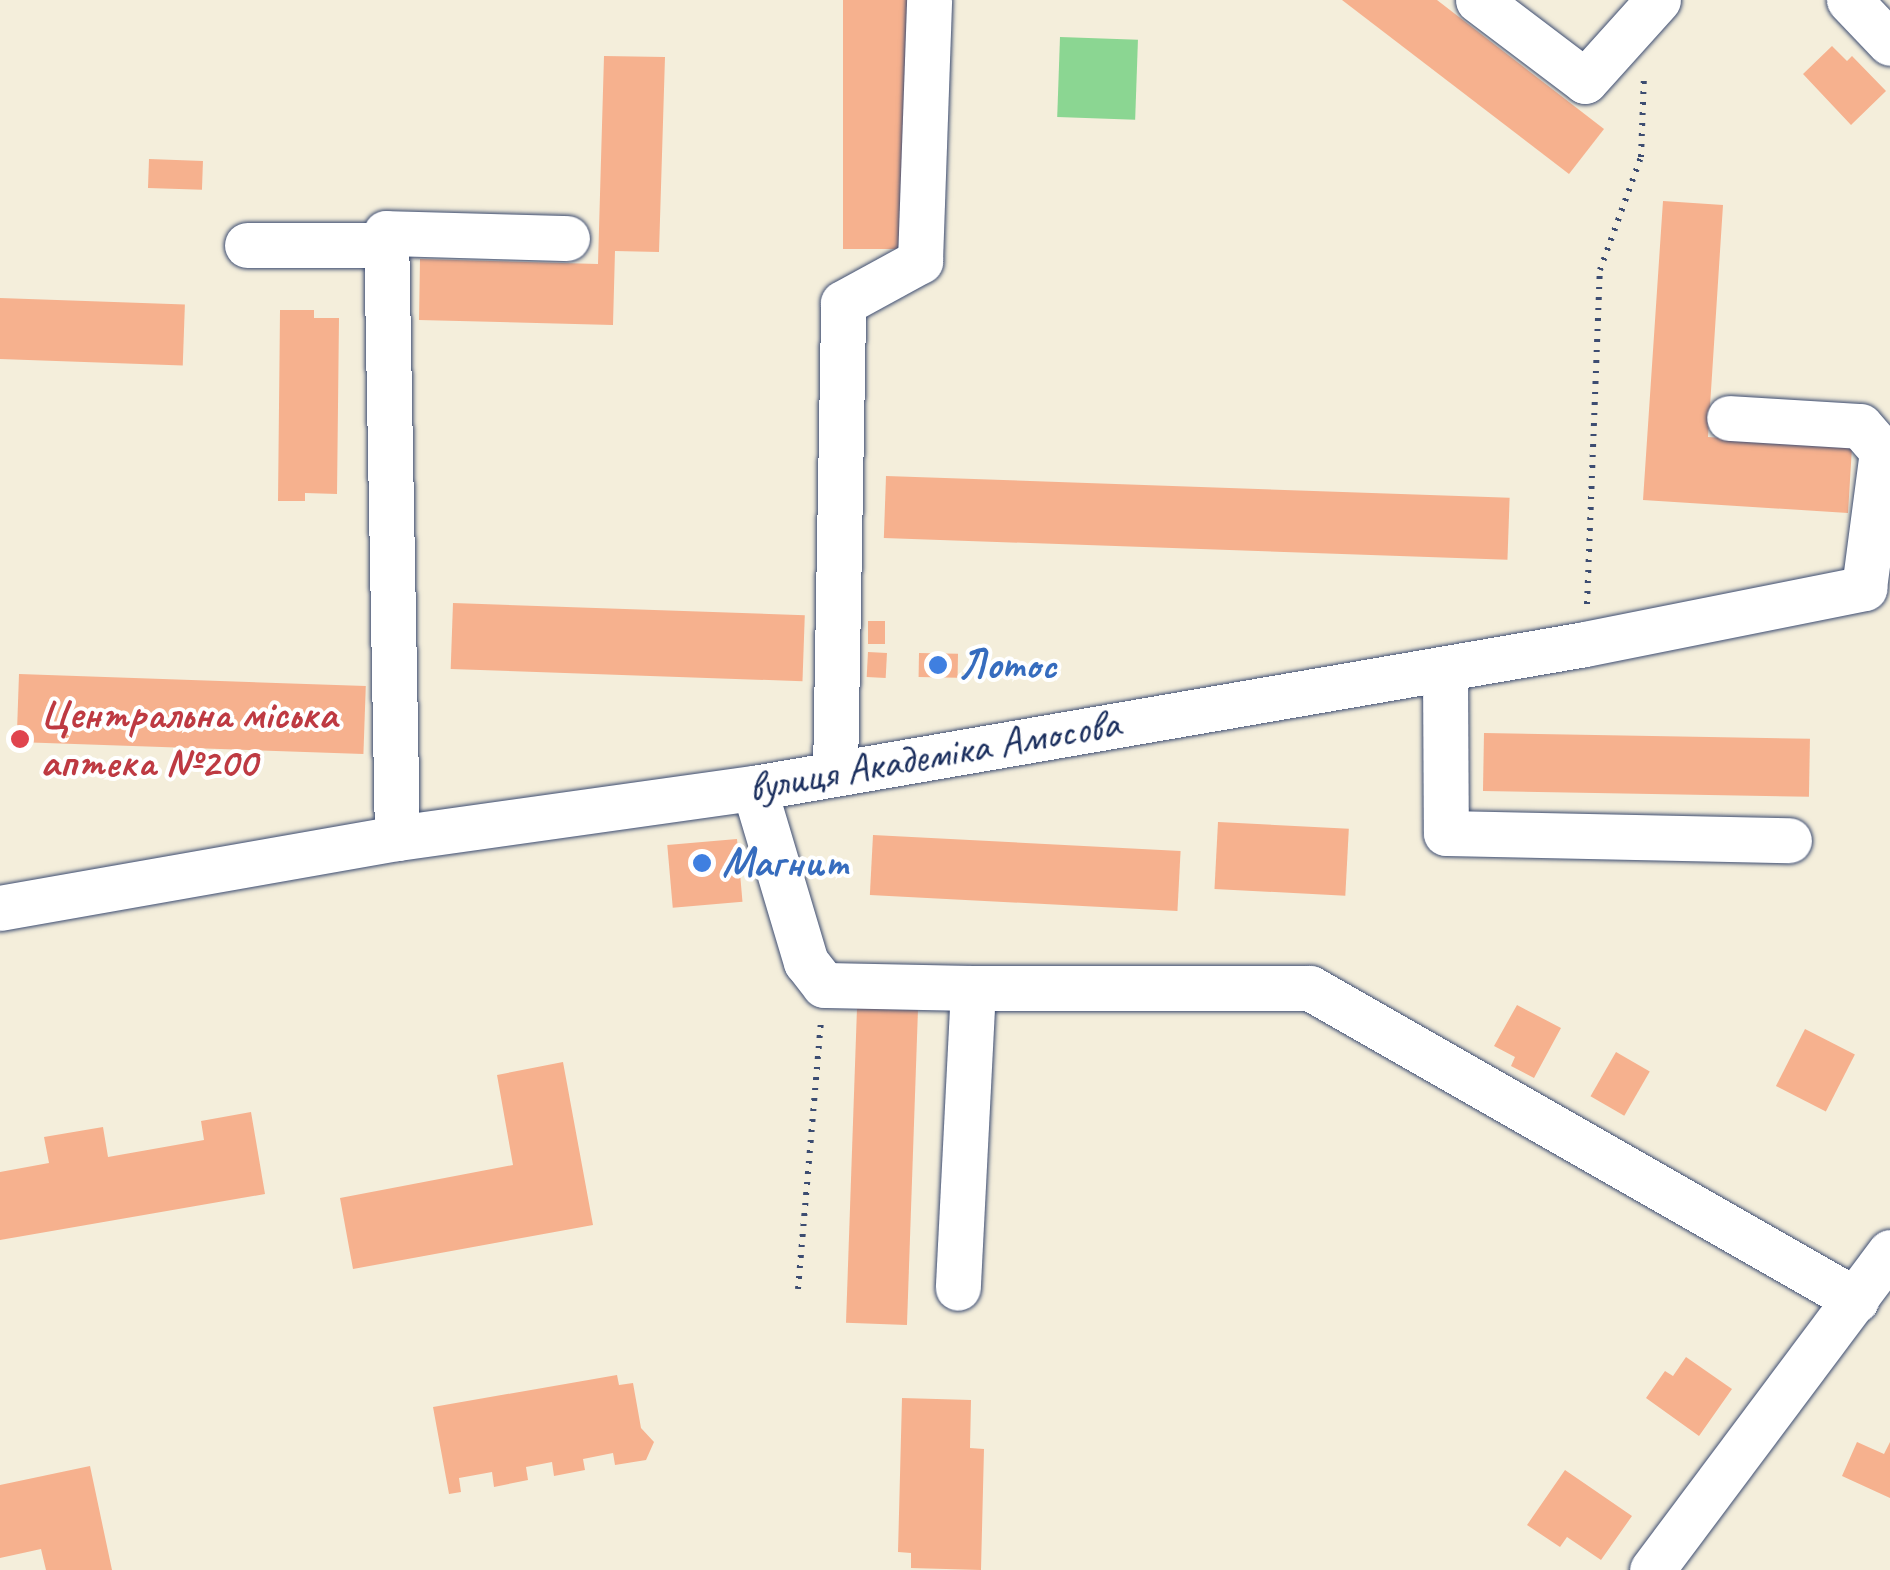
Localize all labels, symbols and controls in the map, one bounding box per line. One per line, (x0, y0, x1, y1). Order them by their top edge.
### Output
place label: Лотос (958, 640, 1056, 690)
marker: Лотос (927, 654, 949, 676)
place label: Центральна міська аптека №200 (40, 690, 337, 788)
street label: вулиця Академіка Амосова (747, 699, 1121, 813)
marker: Центральна міська аптека №200 (9, 728, 31, 750)
place label: Магнит (722, 838, 849, 888)
marker: Магнит (691, 852, 713, 874)

